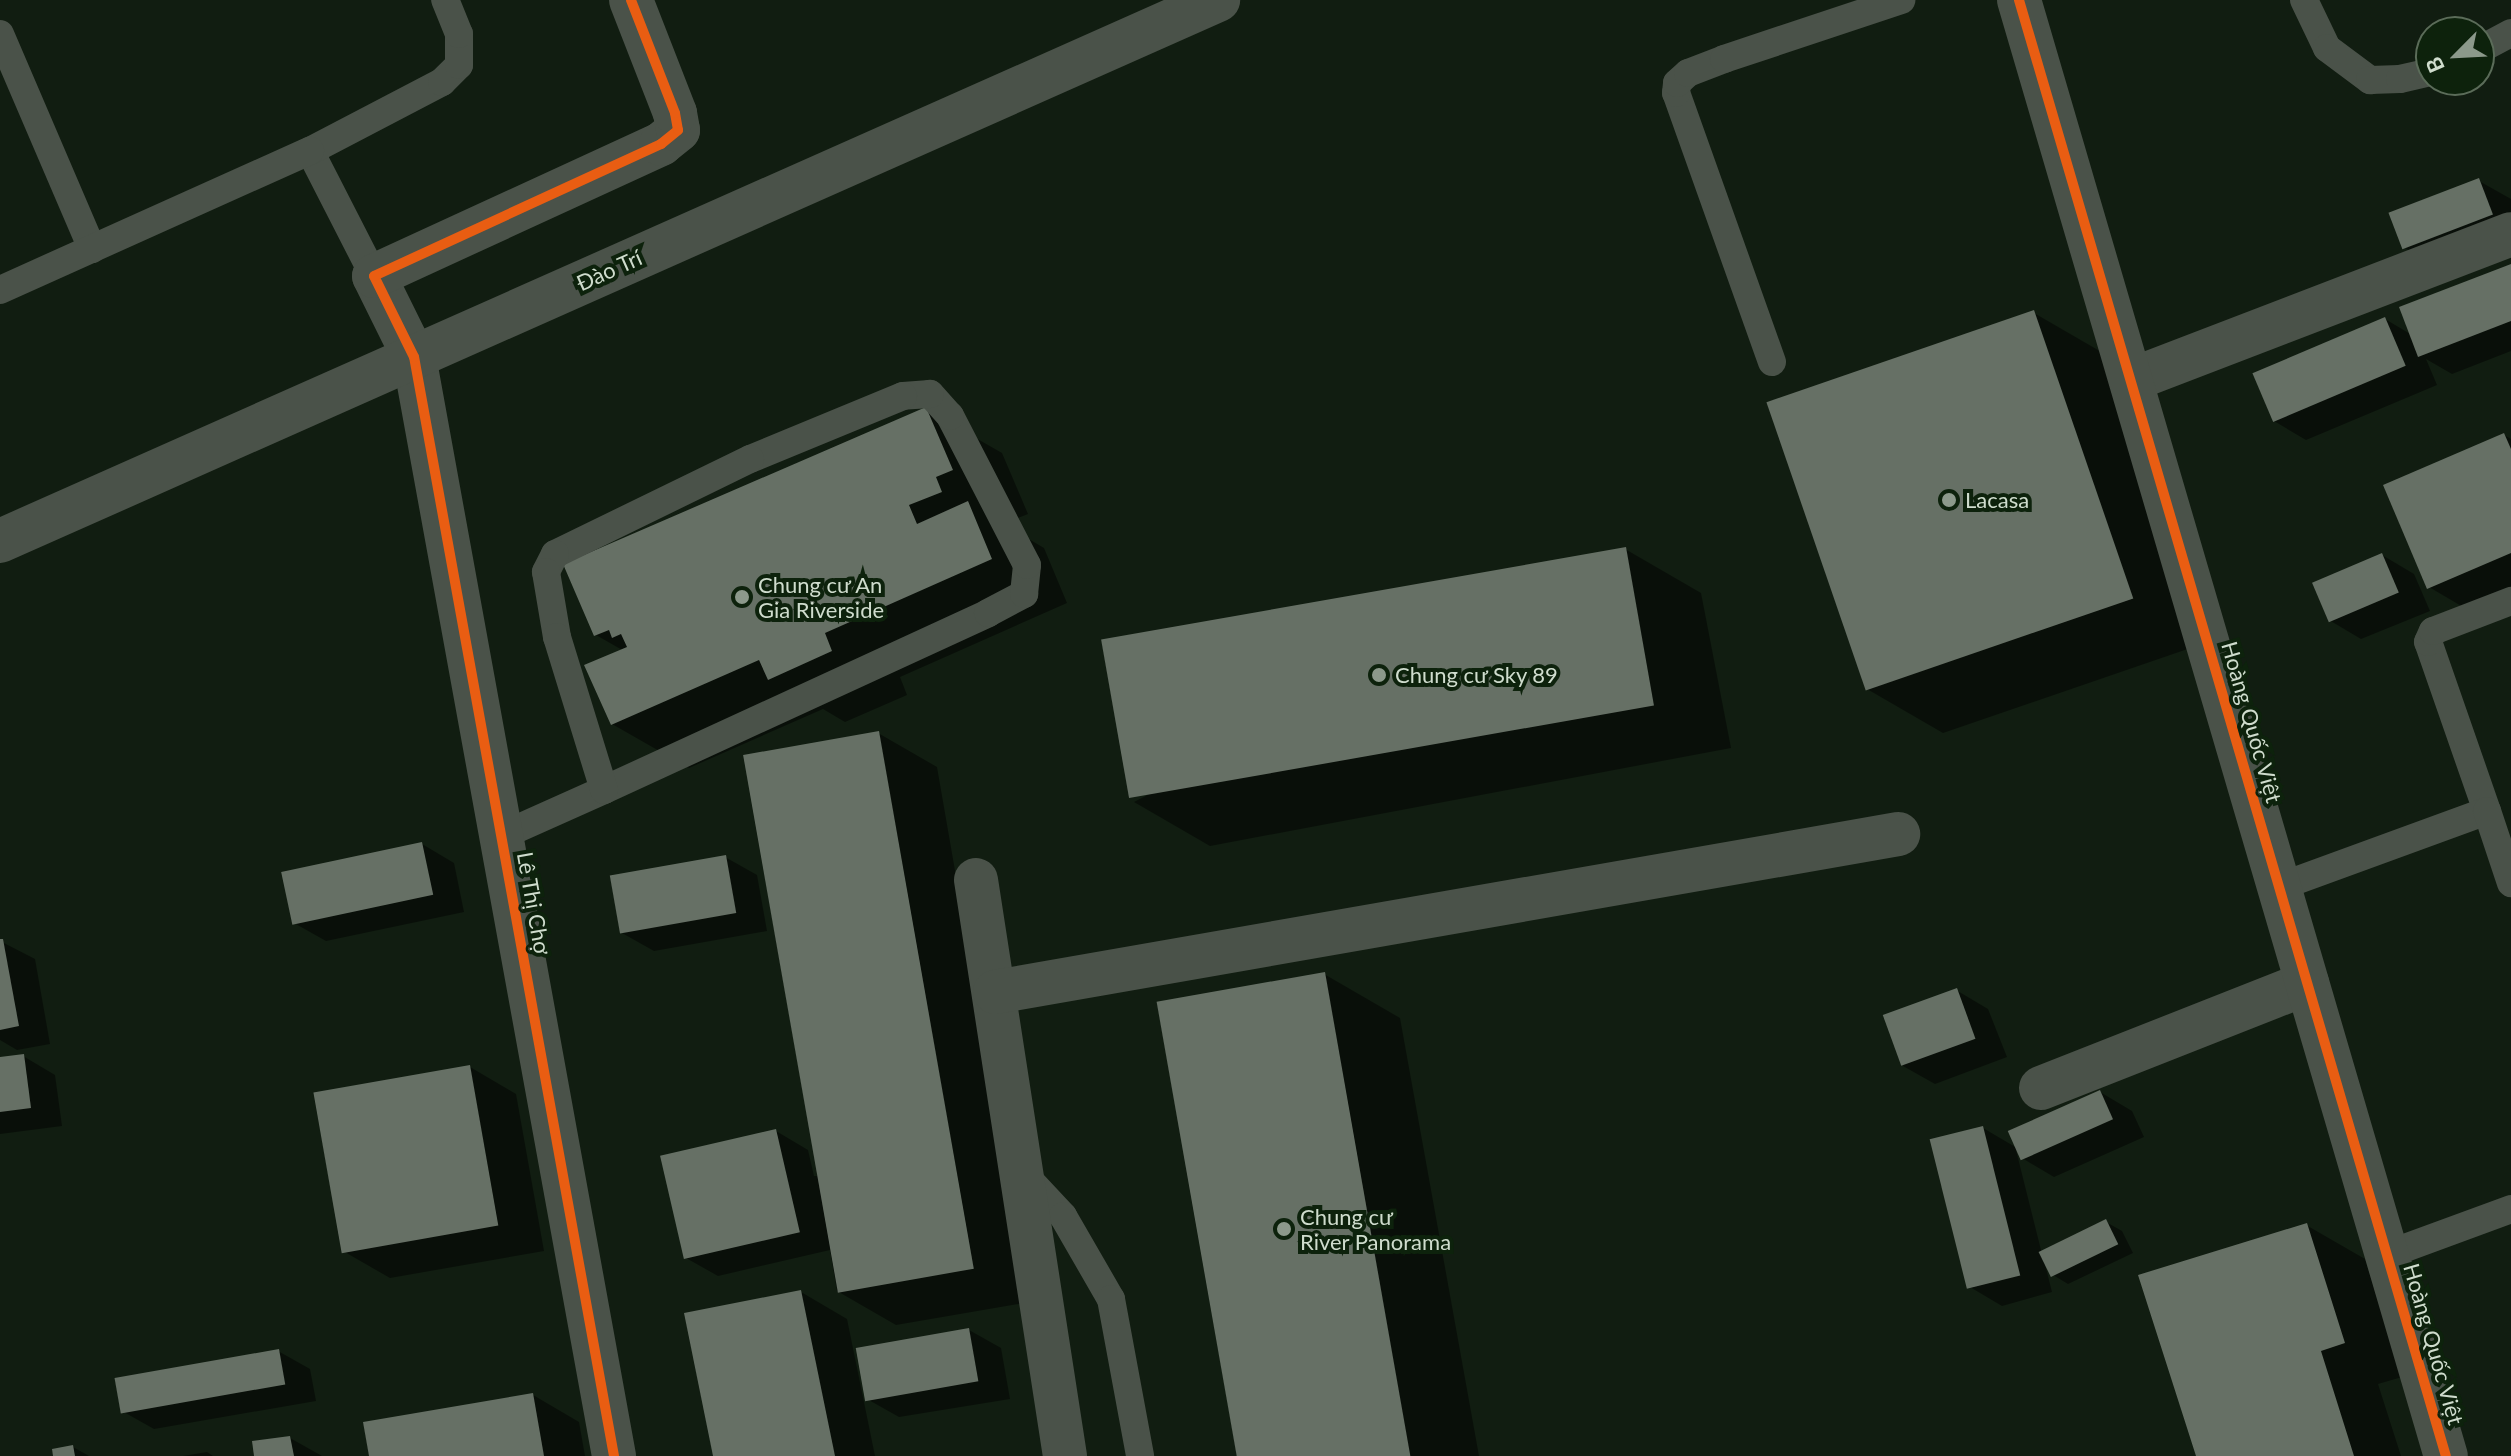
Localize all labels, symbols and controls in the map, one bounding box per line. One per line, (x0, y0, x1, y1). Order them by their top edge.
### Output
north arrow (2415, 16, 2495, 96)
text: B (2419, 53, 2450, 77)
street label: Đào Trí (572, 244, 646, 296)
place label: Lacasa (1965, 487, 2029, 513)
marker: Lacasa (1940, 491, 1958, 509)
place label: Chung cư An Gia Riverside (758, 571, 884, 622)
marker: Chung cư An Gia Riverside (733, 588, 751, 606)
street label: Hoàng Quốc Việt (2216, 638, 2288, 806)
place label: Chung cư Sky 89 (1395, 662, 1559, 688)
marker: Chung cư Sky 89 (1370, 666, 1388, 684)
street label: Lê Thị Chợ (512, 849, 556, 957)
place label: Chung cư River Panorama (1300, 1203, 1452, 1254)
marker: Chung cư River Panorama (1275, 1220, 1293, 1238)
street label: Hoàng Quốc Việt (2398, 1260, 2470, 1428)

